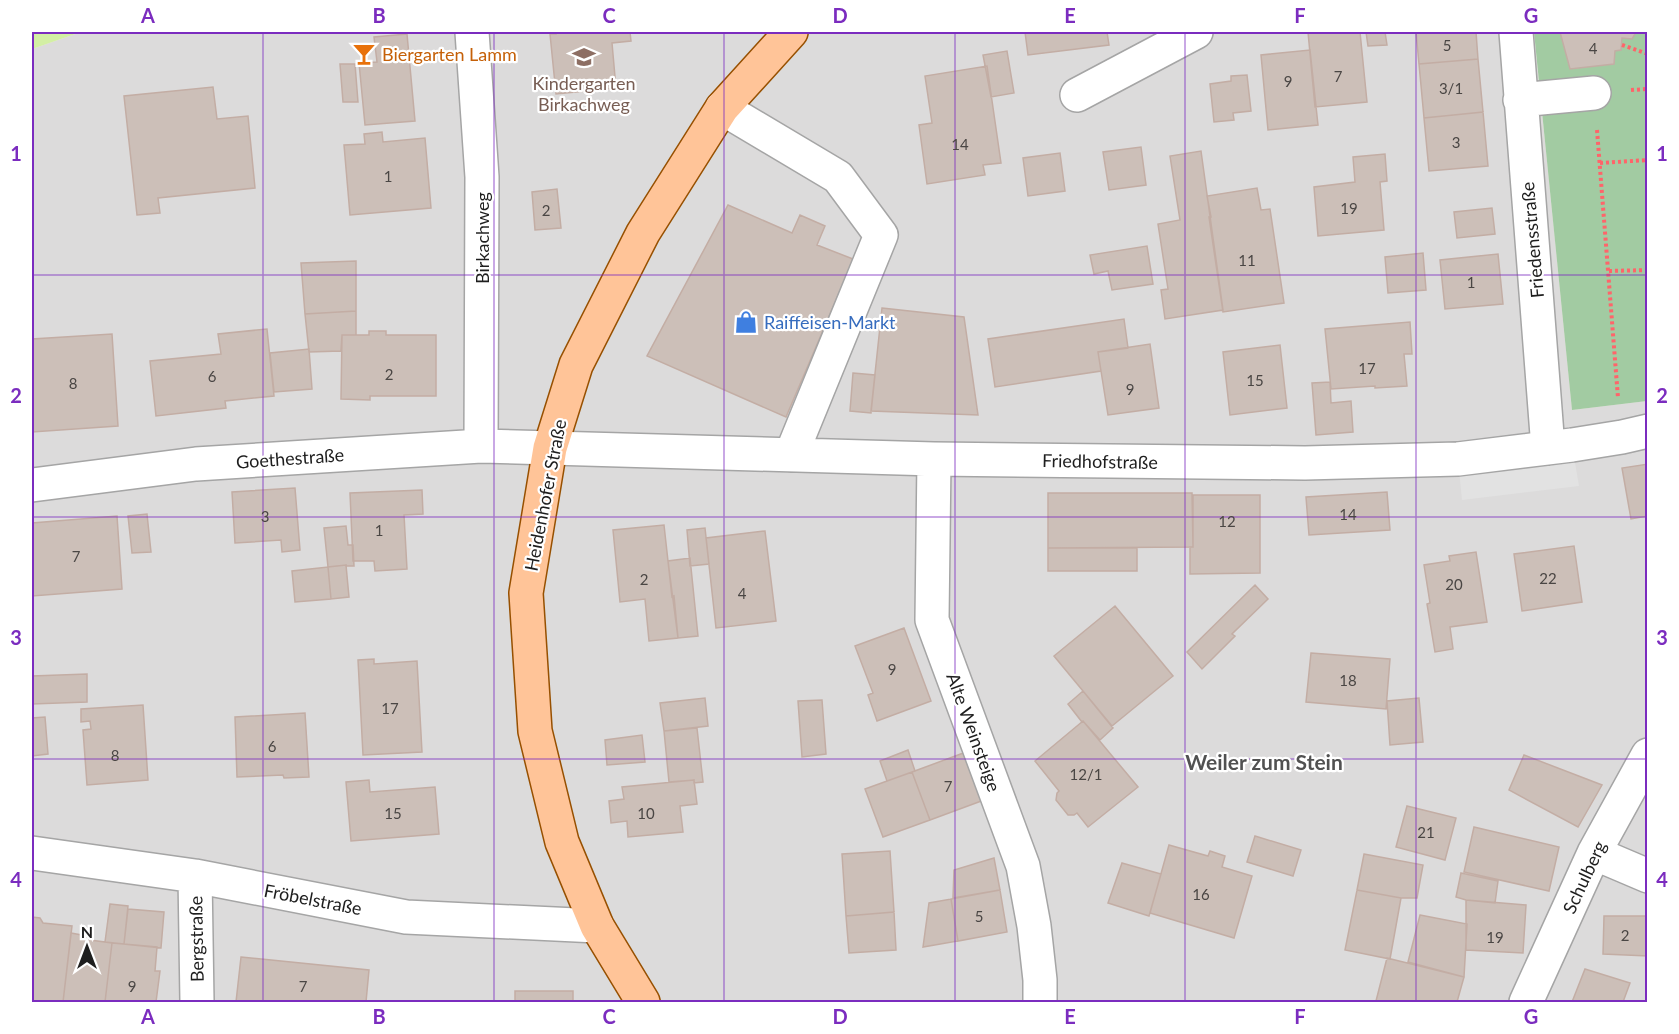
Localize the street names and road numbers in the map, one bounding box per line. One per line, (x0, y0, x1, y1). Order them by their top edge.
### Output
street label: Friedensstraße (1516, 181, 1548, 299)
street label: Birkachweg (471, 192, 493, 284)
street label: Heidenhofer Straße (519, 417, 571, 573)
street label: Goethestraße (235, 443, 345, 473)
street label: Friedhofstraße (1042, 449, 1158, 473)
street label: Alte Weinsteige (942, 670, 1006, 794)
street label: Schulberg (1558, 837, 1610, 917)
street label: Fröbelstraße (262, 879, 364, 919)
street label: Bergstraße (184, 896, 208, 982)

